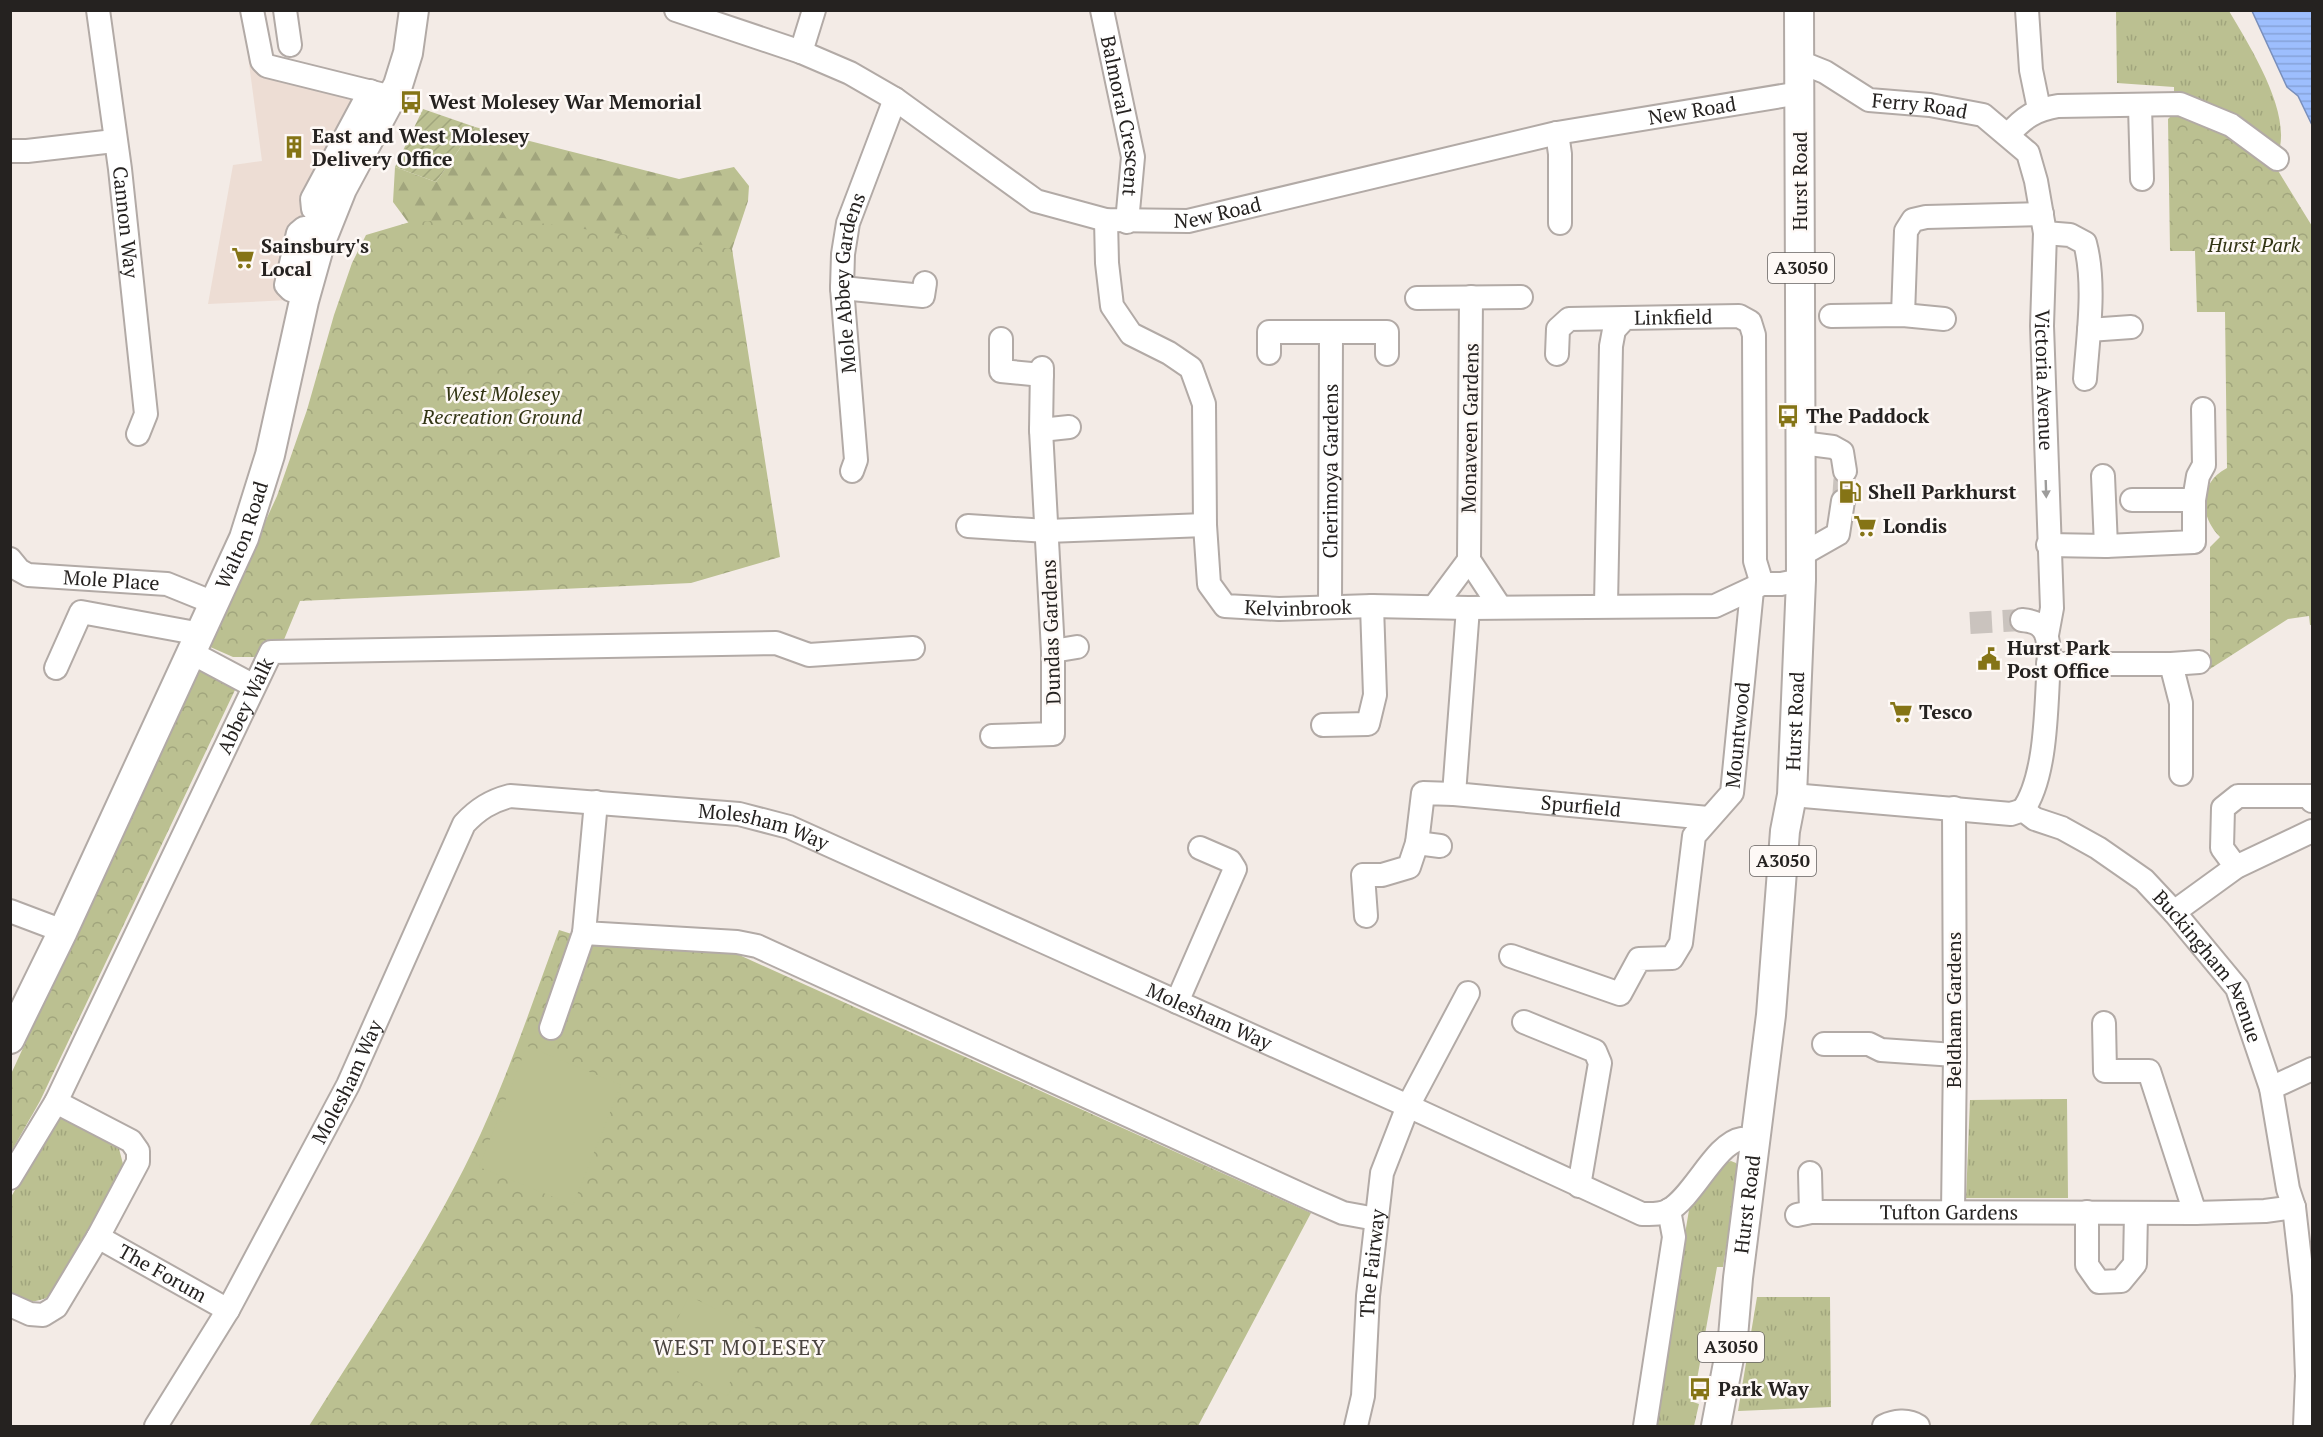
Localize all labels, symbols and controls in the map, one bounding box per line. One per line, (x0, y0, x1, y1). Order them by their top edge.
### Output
street label: Balmoral Crescent (1095, 33, 1147, 198)
street label: Ferry Road (1871, 86, 1970, 125)
place label: West Molesey War Memorial (429, 88, 702, 115)
bus stop icon: West Molesey War Memorial (398, 89, 424, 115)
street label: New Road (1646, 90, 1738, 131)
place label: East and West Molesey Delivery Office (312, 122, 530, 172)
street label: Hurst Road (1786, 131, 1813, 231)
building icon: East and West Molesey Delivery Office (281, 134, 307, 160)
street label: Cannon Way (107, 165, 146, 280)
street label: Mole Abbey Gardens (828, 189, 871, 374)
street label: New Road (1174, 190, 1264, 234)
park label: Hurst Park (2207, 231, 2301, 258)
place label: Sainsbury's Local (261, 232, 369, 282)
supermarket icon: Sainsbury's Local (230, 245, 256, 271)
road number: A3050 (1768, 253, 1834, 283)
street label: Linkfield (1634, 302, 1713, 331)
street label: Victoria Avenue (2029, 309, 2060, 451)
street label: Monaveen Gardens (1455, 343, 1484, 513)
park label: West Molesey Recreation Ground (421, 380, 582, 430)
street label: Cherimoya Gardens (1316, 384, 1344, 558)
place label: The Paddock (1806, 402, 1930, 429)
bus stop icon: The Paddock (1775, 403, 1801, 429)
street label: Walton Road (208, 478, 274, 593)
place label: Shell Parkhurst (1868, 478, 2016, 505)
fuel station icon: Shell Parkhurst (1837, 479, 1863, 505)
one-way arrow (2042, 480, 2051, 499)
place label: Londis (1883, 512, 1947, 539)
supermarket icon: Londis (1852, 513, 1878, 539)
street label: Dundas Gardens (1034, 559, 1067, 705)
street label: Mole Place (62, 563, 160, 596)
street label: Kelvinbrook (1244, 593, 1353, 622)
place label: Hurst Park Post Office (2007, 634, 2110, 684)
public building icon: Hurst Park Post Office (1976, 646, 2002, 672)
street label: Abbey Walk (210, 652, 280, 758)
street label: Hurst Road (1779, 671, 1810, 771)
street label: Mountwood (1719, 681, 1756, 790)
place label: Tesco (1919, 698, 1972, 725)
supermarket icon: Tesco (1888, 699, 1914, 725)
street label: Spurfield (1540, 788, 1622, 823)
street label: Molesham Way (697, 797, 834, 857)
road number: A3050 (1750, 846, 1816, 876)
street label: Buckingham Avenue (2147, 884, 2269, 1046)
street label: Beldham Gardens (1940, 932, 1967, 1088)
street label: Molesham Way (1142, 976, 1277, 1056)
street label: Molesham Way (305, 1015, 389, 1148)
street label: Hurst Road (1727, 1153, 1766, 1255)
street label: Tufton Gardens (1880, 1198, 2018, 1226)
street label: The Fairway (1353, 1207, 1391, 1318)
street label: The Forum (114, 1237, 212, 1308)
road number: A3050 (1698, 1332, 1764, 1362)
district label: WEST MOLESEY (653, 1333, 827, 1361)
place label: Park Way (1718, 1375, 1809, 1402)
bus stop icon: Park Way (1687, 1376, 1713, 1402)

